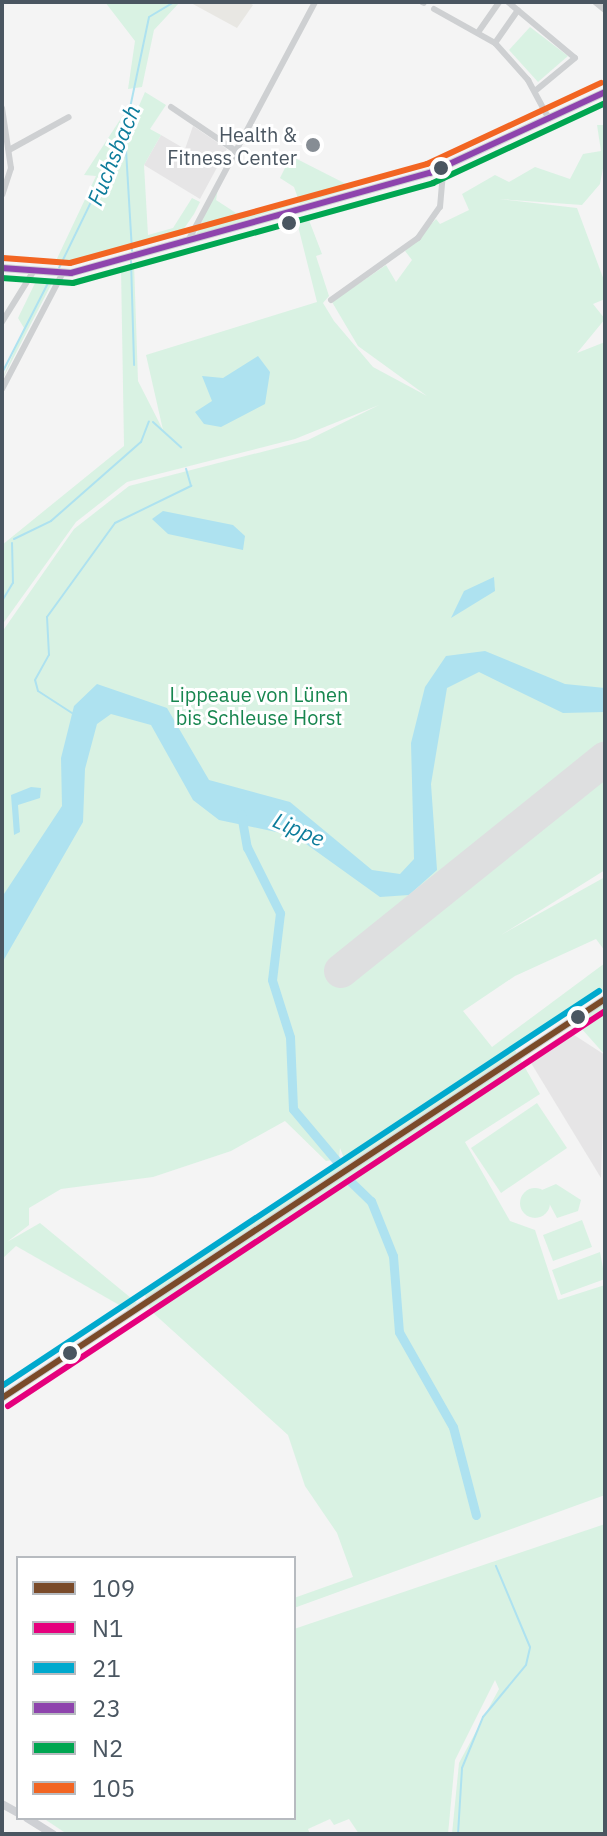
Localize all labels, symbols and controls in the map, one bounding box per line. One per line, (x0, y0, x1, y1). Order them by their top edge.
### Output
water label: Fuchsbach (81, 101, 145, 209)
place label: Health & Fitness Center (167, 122, 297, 169)
marker: Health & Fitness Center (304, 136, 322, 154)
unlabelled marker (433, 160, 449, 176)
unlabelled marker (281, 215, 297, 231)
park label: Lippeaue von Lünen bis Schleuse Horst (170, 683, 348, 730)
water label: Lippe (269, 806, 329, 852)
unlabelled marker (570, 1009, 586, 1025)
unlabelled marker (62, 1345, 78, 1361)
legend (16, 1556, 296, 1820)
text: 109 (92, 1572, 135, 1604)
text: N1 (92, 1612, 123, 1644)
text: 21 (92, 1652, 121, 1684)
text: 23 (92, 1692, 121, 1724)
text: N2 (92, 1732, 123, 1764)
text: 105 (92, 1772, 135, 1804)

